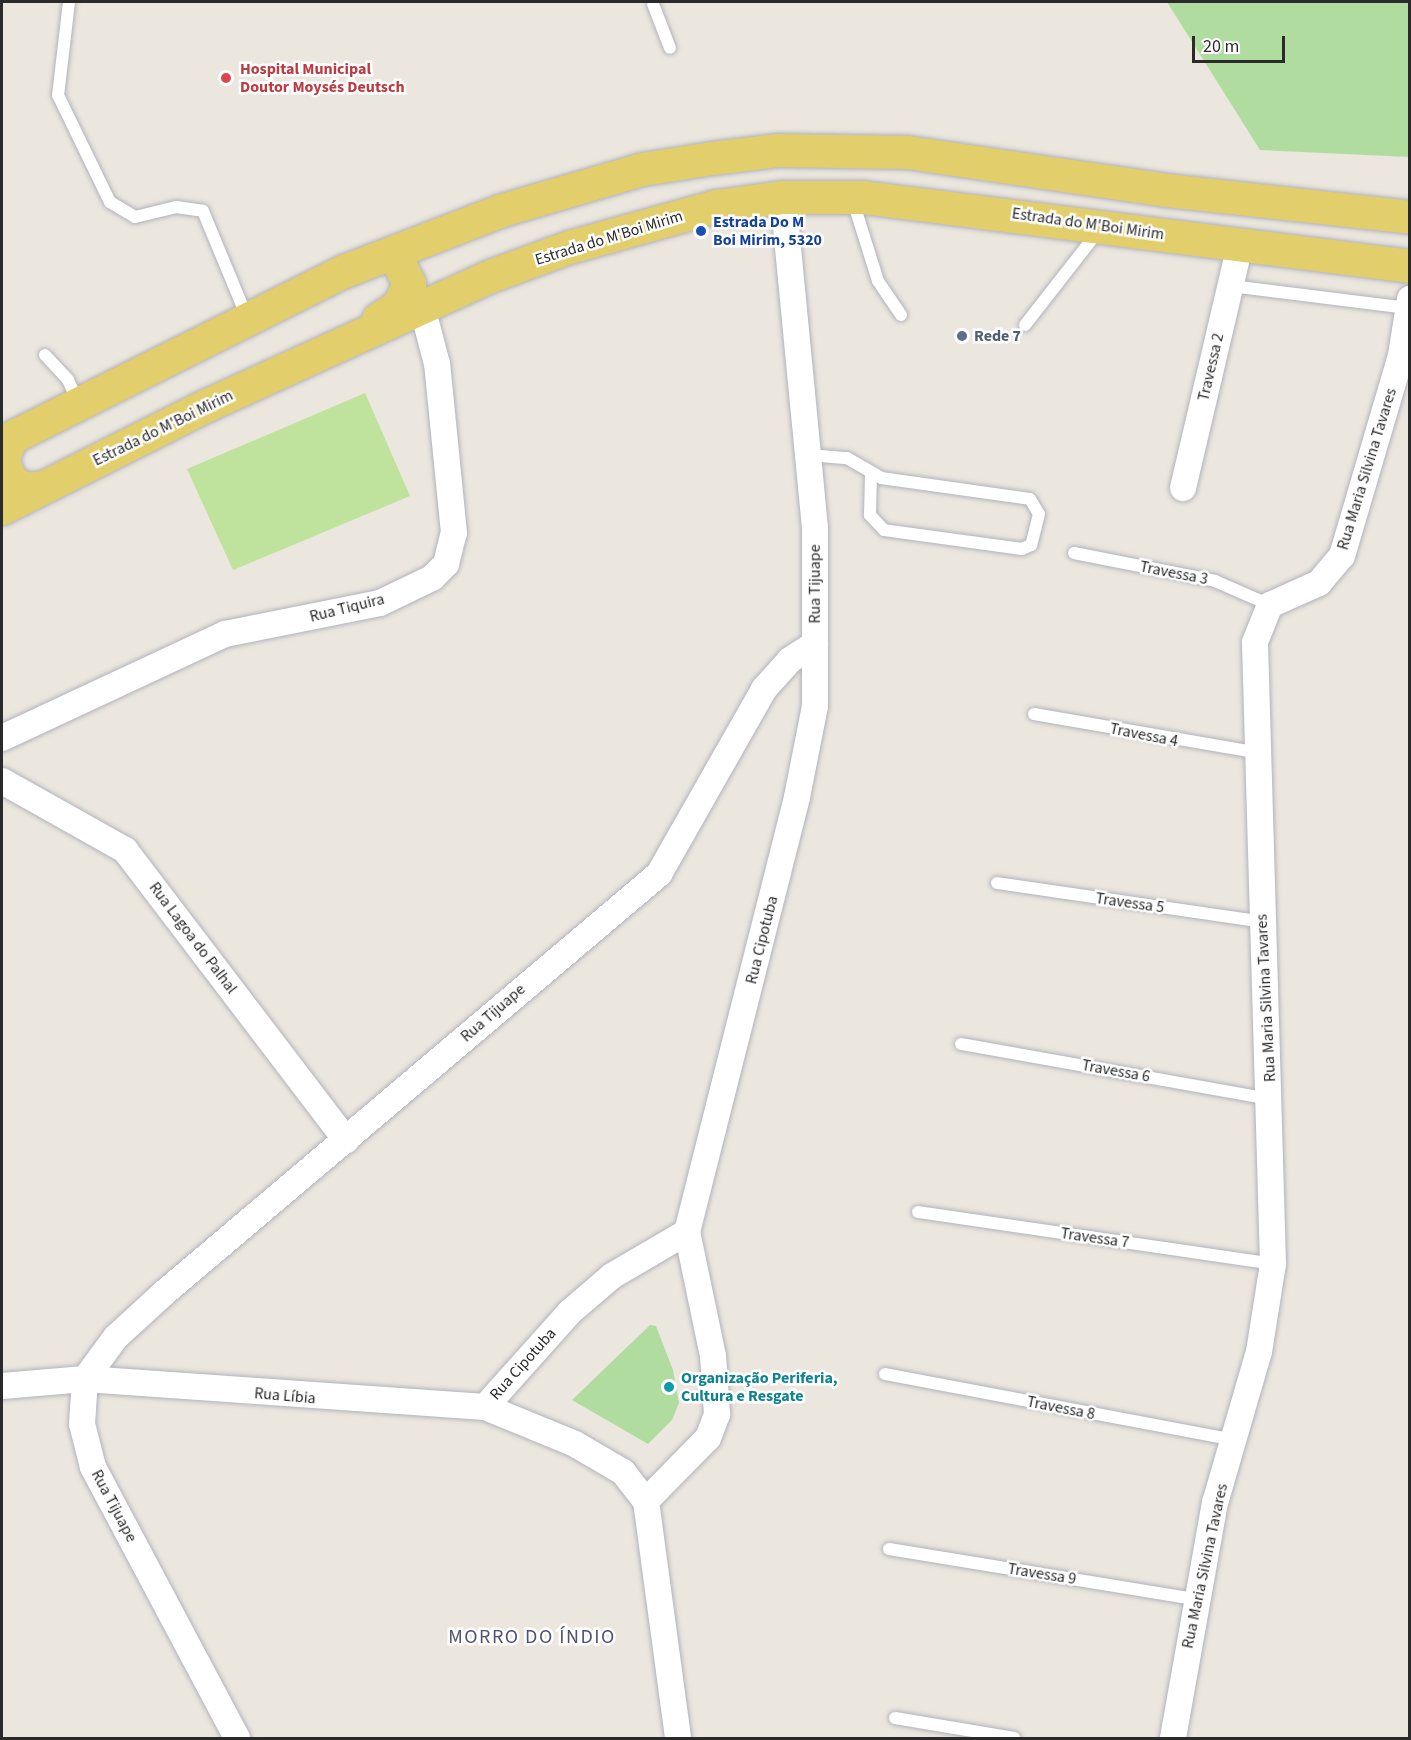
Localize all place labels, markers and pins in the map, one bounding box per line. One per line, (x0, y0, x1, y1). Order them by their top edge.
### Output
place label: Hospital Municipal Doutor Moysés Deutsch (240, 59, 405, 97)
marker: Hospital Municipal Doutor Moysés Deutsch (217, 69, 235, 87)
place label: Estrada Do M Boi Mirim, 5320 (713, 212, 822, 250)
marker: Estrada Do M Boi Mirim, 5320 (694, 224, 708, 238)
place label: Rede 7 (974, 326, 1021, 346)
marker: Rede 7 (955, 329, 969, 343)
place label: Organização Periferia, Cultura e Resgate (681, 1368, 838, 1406)
marker: Organização Periferia, Cultura e Resgate (662, 1380, 676, 1394)

